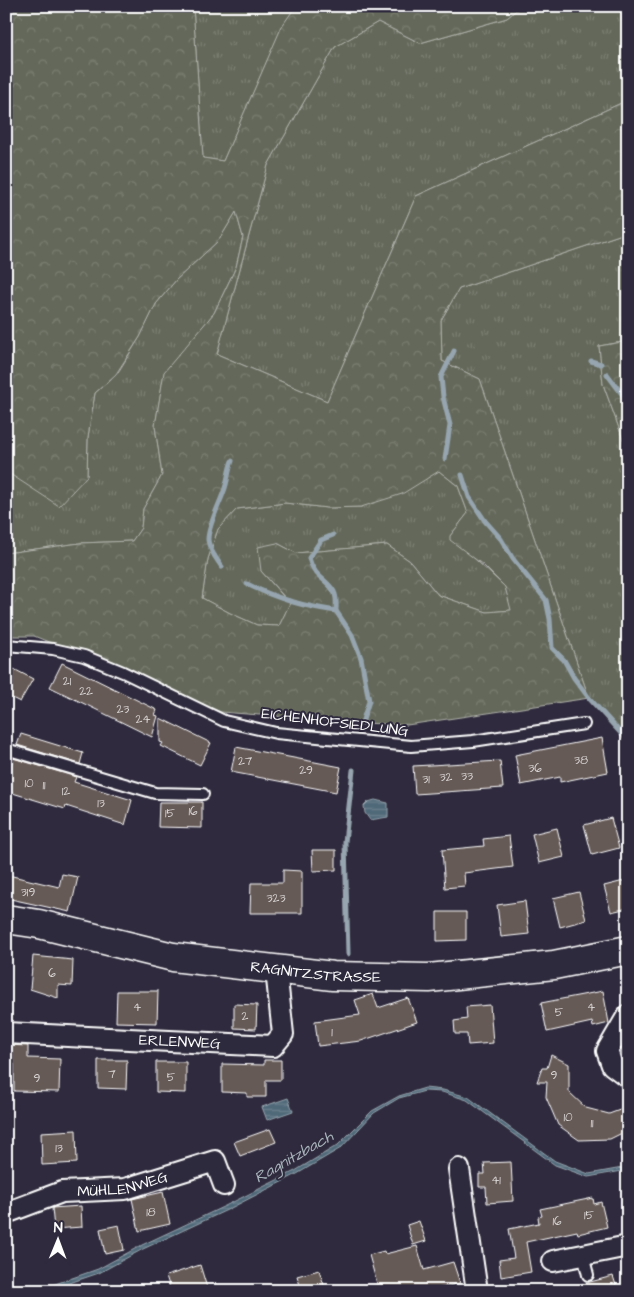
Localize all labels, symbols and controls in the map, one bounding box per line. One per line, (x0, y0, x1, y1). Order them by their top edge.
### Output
house number: 21 (63, 673, 72, 690)
house number: 22 (79, 683, 93, 700)
house number: 23 (117, 701, 129, 718)
street label: EICHENHOFSIEDLUNG (260, 703, 410, 742)
house number: 24 (135, 711, 151, 728)
house number: 38 (574, 752, 588, 769)
house number: 27 (238, 753, 253, 770)
house number: 36 (528, 760, 542, 777)
house number: 29 (299, 762, 313, 779)
house number: 33 (461, 768, 473, 785)
house number: 32 (440, 769, 453, 786)
house number: 31 (422, 771, 430, 788)
house number: 10 (24, 775, 34, 792)
house number: 11 (42, 777, 46, 794)
house number: 12 (62, 783, 70, 800)
house number: 13 (97, 795, 105, 812)
house number: 16 (188, 803, 198, 820)
house number: 15 (165, 805, 176, 822)
house number: 319 (21, 884, 35, 901)
house number: 323 (266, 890, 286, 907)
street label: RAGNITZSTRASSE (249, 956, 381, 988)
house number: 6 (48, 965, 56, 982)
house number: 4 (133, 999, 141, 1016)
house number: 4 (587, 999, 595, 1016)
house number: 5 (555, 1004, 564, 1021)
house number: 2 (242, 1008, 249, 1025)
house number: 1 (331, 1024, 333, 1041)
street label: ERLENWEG (138, 1029, 222, 1054)
house number: 7 (108, 1066, 116, 1083)
house number: 9 (551, 1067, 558, 1084)
house number: 5 (167, 1069, 176, 1086)
house number: 9 (34, 1070, 41, 1087)
house number: 10 (563, 1109, 573, 1126)
house number: 11 (590, 1115, 594, 1132)
water label: Ragnitzbach (250, 1125, 338, 1189)
house number: 13 (55, 1140, 63, 1157)
street label: MÜHLENWEG (77, 1166, 171, 1202)
house number: 41 (491, 1172, 501, 1189)
house number: 18 (146, 1204, 156, 1221)
house number: 15 (584, 1207, 595, 1224)
house number: 16 (552, 1213, 562, 1230)
north arrow (32, 1214, 82, 1264)
text: N (54, 1218, 63, 1238)

